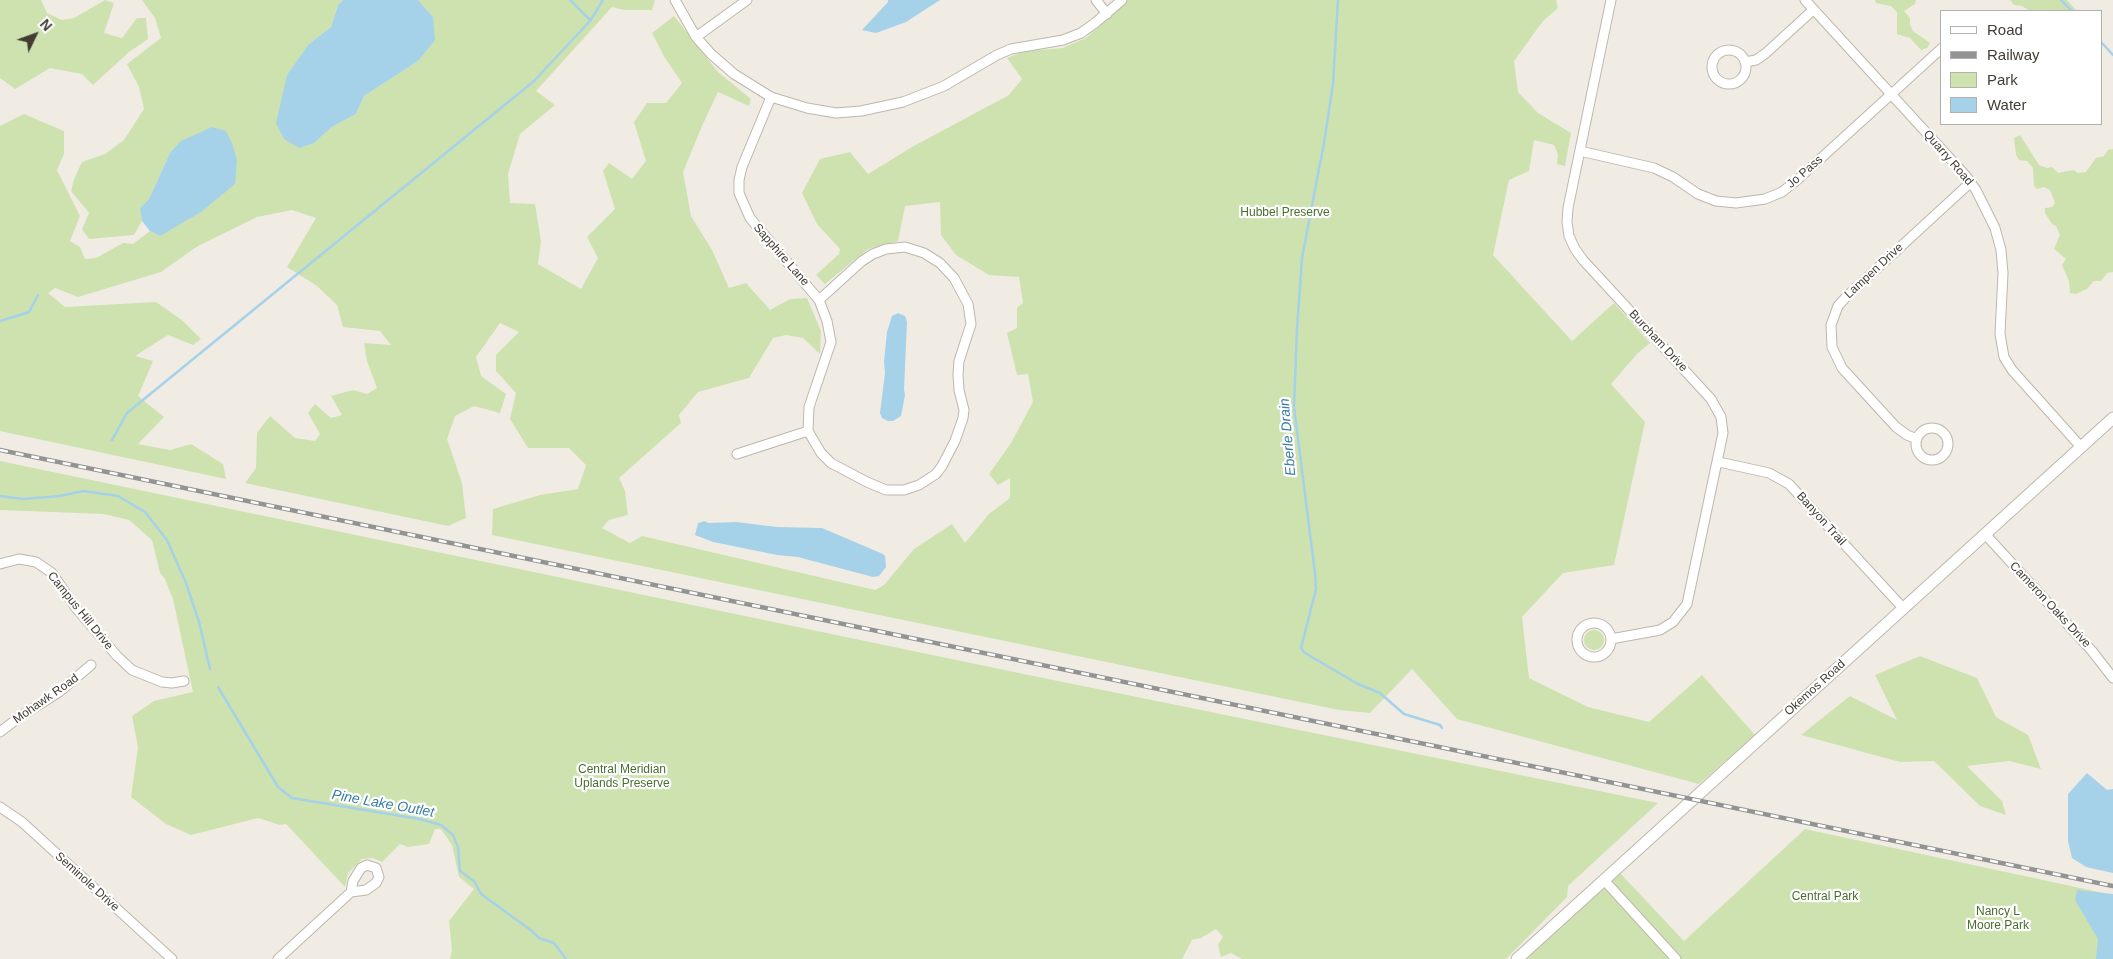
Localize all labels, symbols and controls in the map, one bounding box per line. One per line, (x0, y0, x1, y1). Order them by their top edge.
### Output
north arrow (10, 10, 60, 60)
legend (1940, 10, 2103, 125)
text: N (37, 16, 55, 34)
text: Road (1987, 21, 2023, 38)
text: Railway (1987, 46, 2040, 63)
text: Park (1987, 71, 2018, 88)
text: Water (1987, 96, 2026, 113)
street label: Quarry Road (1920, 127, 1976, 189)
street label: Jo Pass (1784, 153, 1826, 191)
park label: Hubbel Preserve (1240, 206, 1330, 220)
street label: Sapphire Lane (750, 221, 812, 289)
street label: Lampen Drive (1842, 240, 1906, 302)
street label: Burcham Drive (1626, 307, 1690, 375)
water label: Eberle Drain (1276, 398, 1300, 476)
street label: Banyon Trail (1793, 489, 1849, 549)
street label: Cameron Oaks Drive (2007, 559, 2093, 651)
street label: Campus Hill Drive (44, 569, 116, 653)
street label: Okemos Road (1782, 657, 1848, 719)
street label: Mohawk Road (10, 671, 82, 727)
park label: Central Meridian Uplands Preserve (574, 763, 670, 791)
water label: Pine Lake Outlet (331, 787, 435, 821)
street label: Seminole Drive (52, 849, 122, 915)
park label: Central Park (1792, 890, 1858, 904)
park label: Nancy L Moore Park (1967, 905, 2029, 933)

